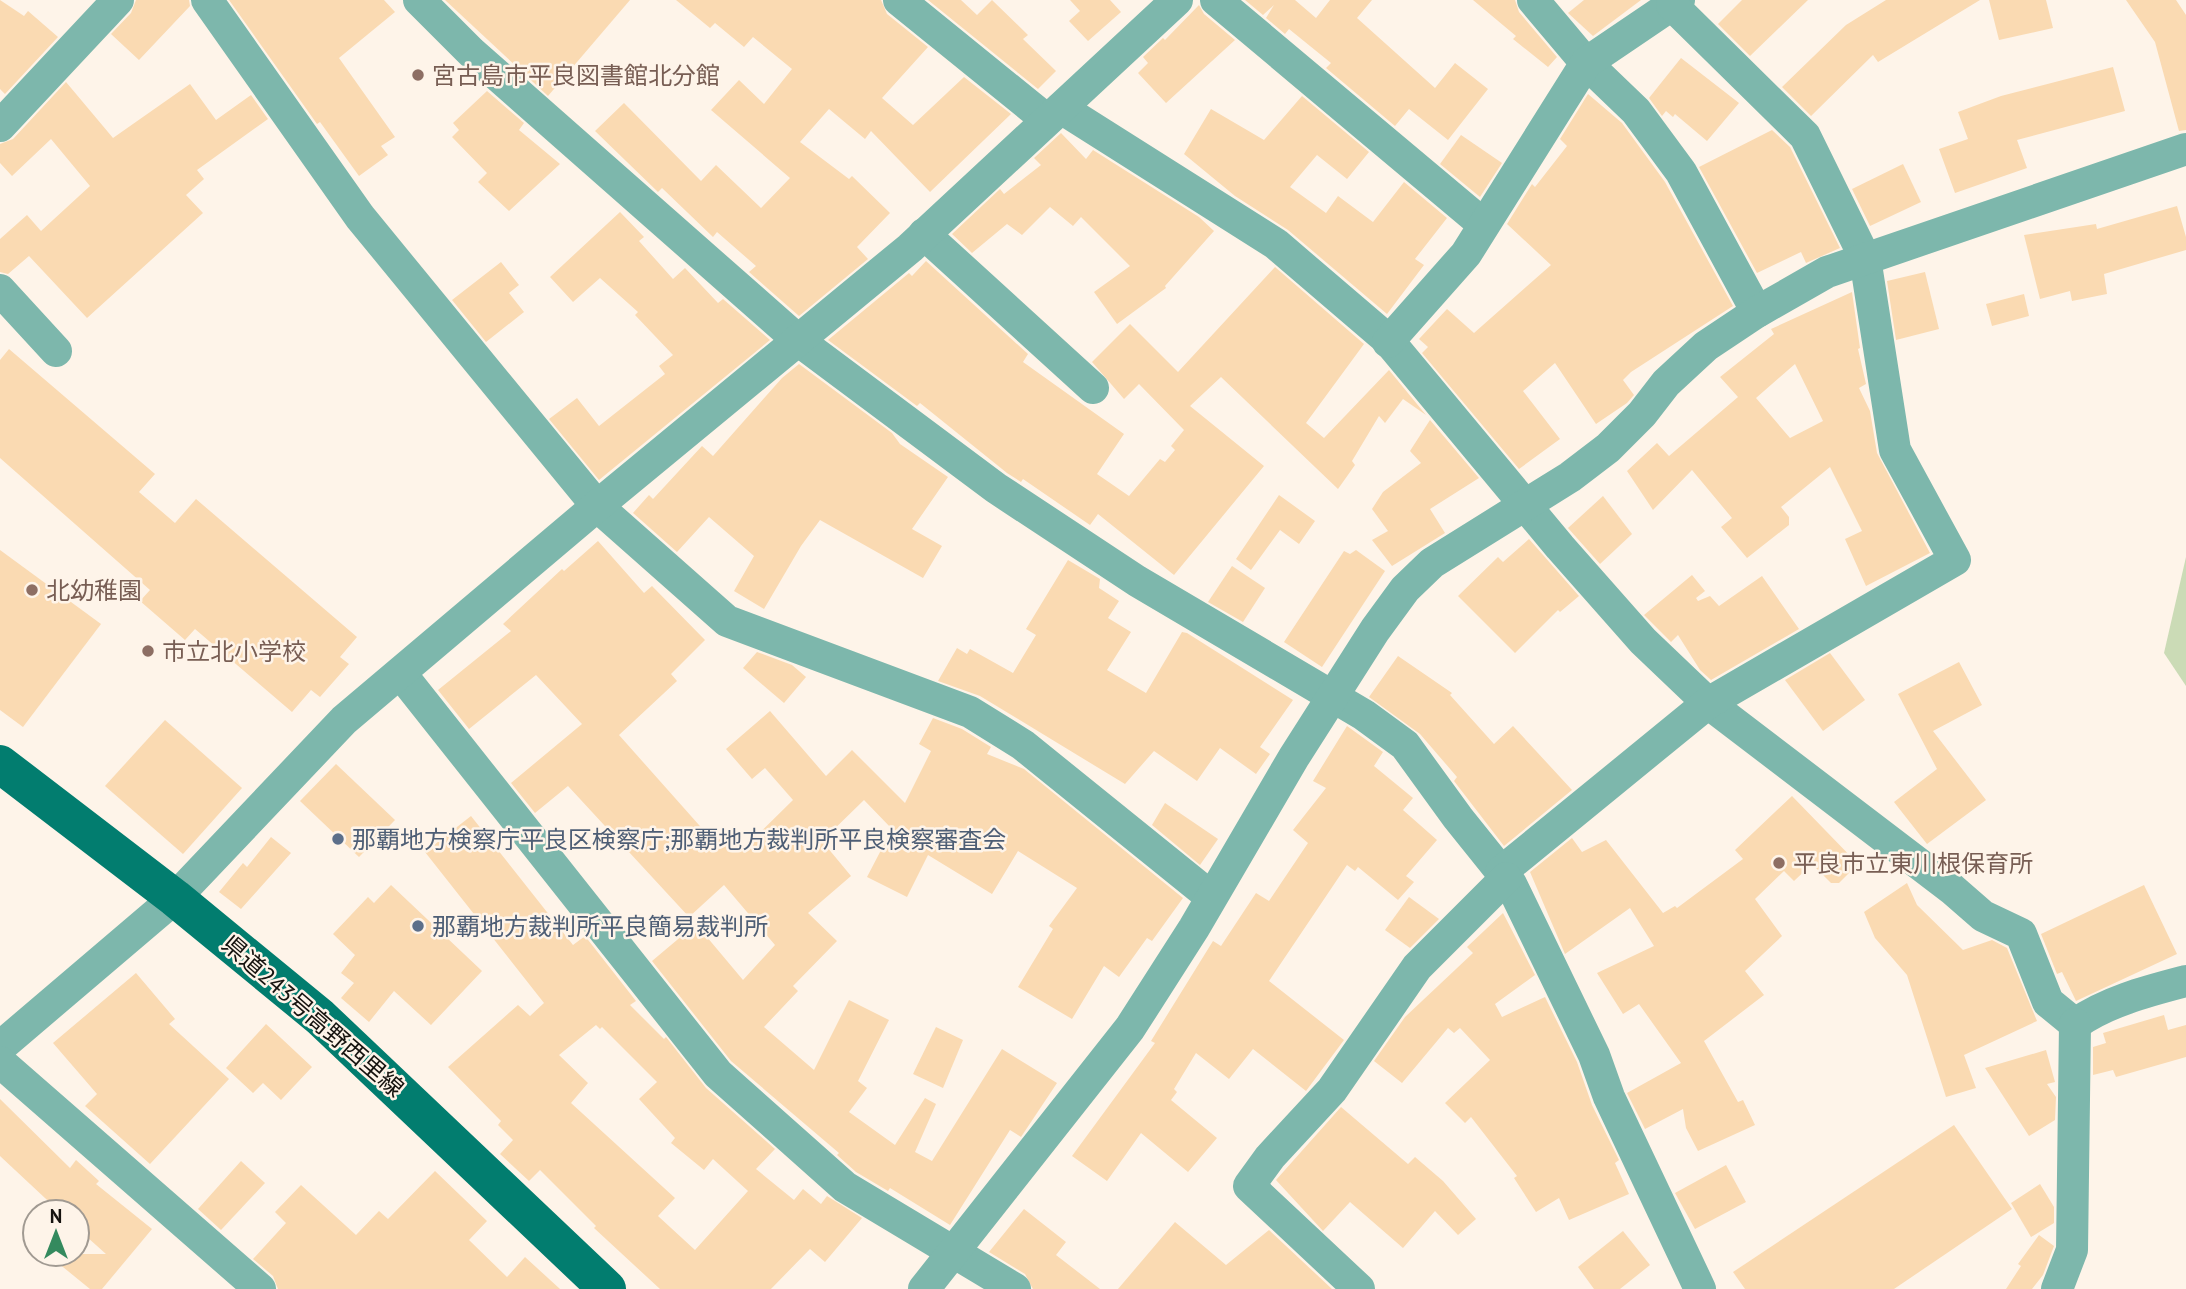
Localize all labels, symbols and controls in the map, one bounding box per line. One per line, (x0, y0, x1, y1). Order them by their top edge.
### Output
place label: 宮古島市平良図書館北分館 (432, 60, 720, 91)
marker: 宮古島市平良図書館北分館 (410, 67, 426, 83)
place label: 北幼稚園 (46, 575, 142, 606)
marker: 北幼稚園 (24, 582, 40, 598)
place label: 市立北小学校 (162, 636, 306, 667)
marker: 市立北小学校 (140, 643, 156, 659)
place label: 那覇地方検察庁平良区検察庁;那覇地方裁判所平良検察審査会 (352, 824, 1006, 855)
marker: 那覇地方検察庁平良区検察庁;那覇地方裁判所平良検察審査会 (330, 831, 346, 847)
place label: 平良市立東川根保育所 (1793, 848, 2033, 879)
marker: 平良市立東川根保育所 (1771, 855, 1787, 871)
place label: 那覇地方裁判所平良簡易裁判所 (432, 911, 768, 942)
marker: 那覇地方裁判所平良簡易裁判所 (410, 918, 426, 934)
street label: 県道243号高野西里線 (216, 928, 410, 1104)
north arrow (21, 1198, 91, 1268)
text: N (50, 1204, 62, 1228)

